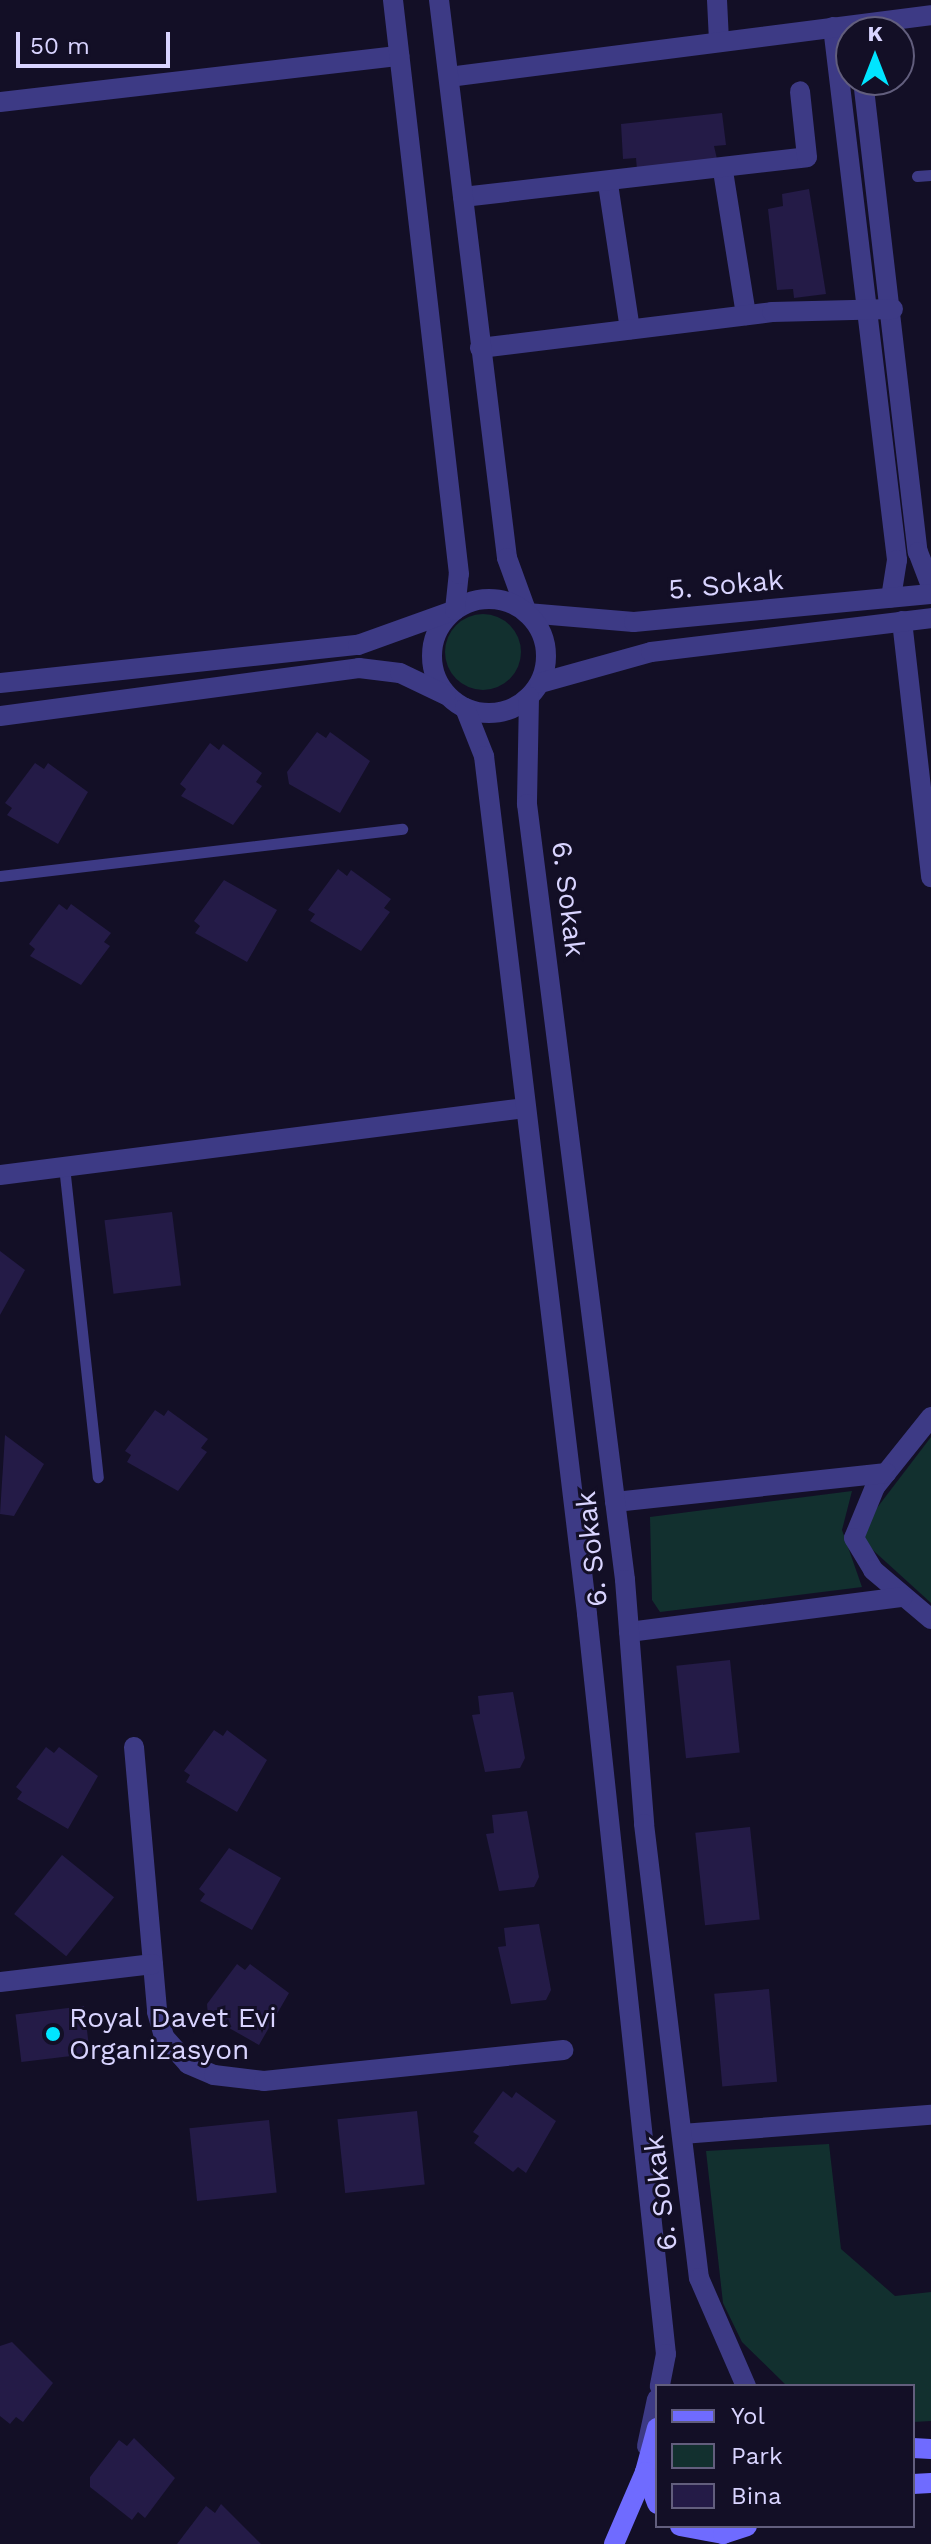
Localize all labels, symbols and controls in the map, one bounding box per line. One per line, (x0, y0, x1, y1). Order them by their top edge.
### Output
scale bar (20, 16, 174, 66)
north arrow (835, 16, 915, 96)
text: K (867, 21, 883, 46)
text: 50 m (30, 32, 90, 60)
street label: 5. Sokak (667, 563, 785, 607)
street label: 6. Sokak (544, 839, 592, 959)
street label: 6. Sokak (569, 1490, 615, 1608)
place label: Royal Davet Evi Organizasyon (69, 2001, 278, 2067)
marker: Royal Davet Evi Organizasyon (44, 2025, 62, 2043)
street label: 6. Sokak (637, 2133, 685, 2253)
legend (655, 2384, 915, 2528)
text: Yol (731, 2402, 765, 2430)
text: Park (731, 2442, 783, 2470)
text: Bina (731, 2482, 782, 2510)

